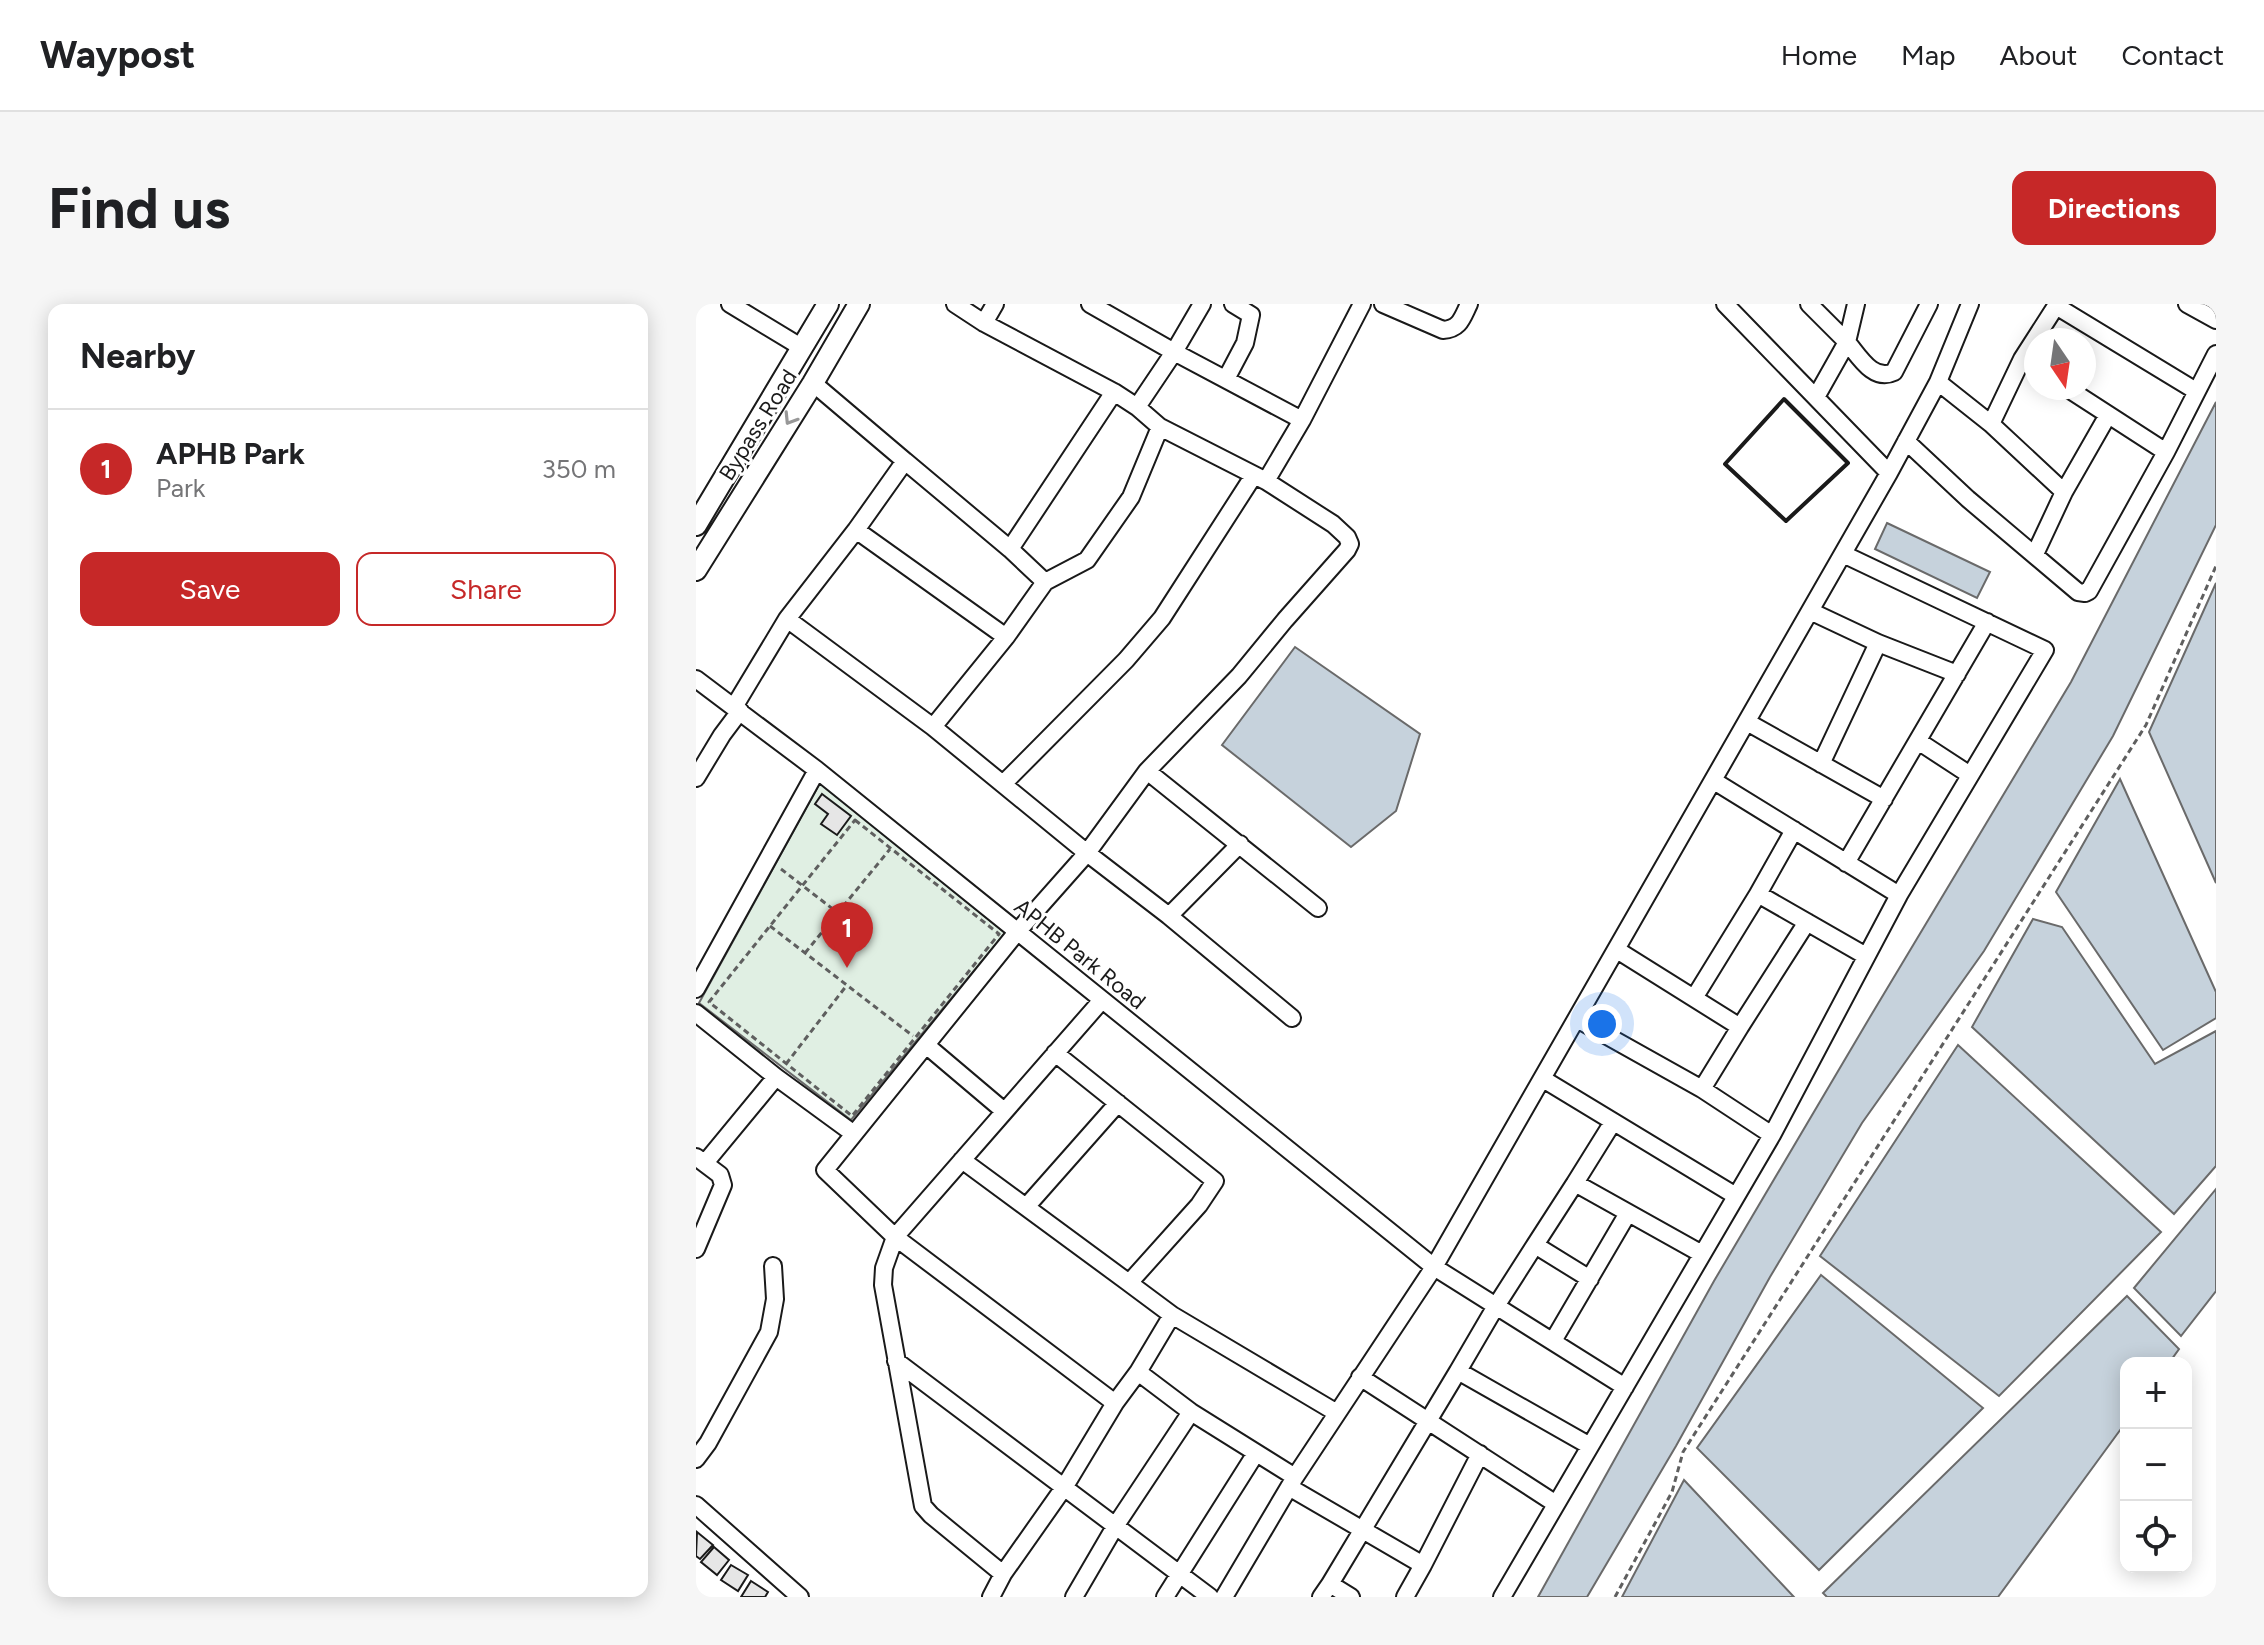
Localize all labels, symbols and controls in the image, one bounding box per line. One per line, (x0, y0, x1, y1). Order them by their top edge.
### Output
text: Waypost (40, 32, 195, 78)
text: Home (1781, 38, 1857, 72)
text: Map (1901, 38, 1956, 72)
text: About (2000, 38, 2077, 72)
text: Contact (2121, 38, 2224, 72)
button: Directions (2012, 171, 2216, 245)
text: Find us (48, 175, 230, 242)
north arrow (2024, 328, 2096, 400)
text: Nearby (80, 336, 195, 377)
street label: Bypass Road (713, 364, 803, 486)
one-way arrow (785, 410, 800, 425)
text: APHB Park (156, 435, 305, 472)
text: 1 (101, 453, 111, 485)
text: 350 m (542, 453, 616, 485)
text: Park (156, 472, 205, 504)
button: Save (80, 552, 340, 626)
button: Share (356, 552, 616, 626)
street label: APHB Park Road (1009, 893, 1151, 1015)
pin: 1 (821, 902, 873, 968)
your location (1582, 1004, 1622, 1044)
map controls (2120, 1357, 2192, 1573)
button: + (2120, 1357, 2192, 1429)
button: − (2120, 1429, 2192, 1501)
button: locate (2120, 1501, 2192, 1573)

